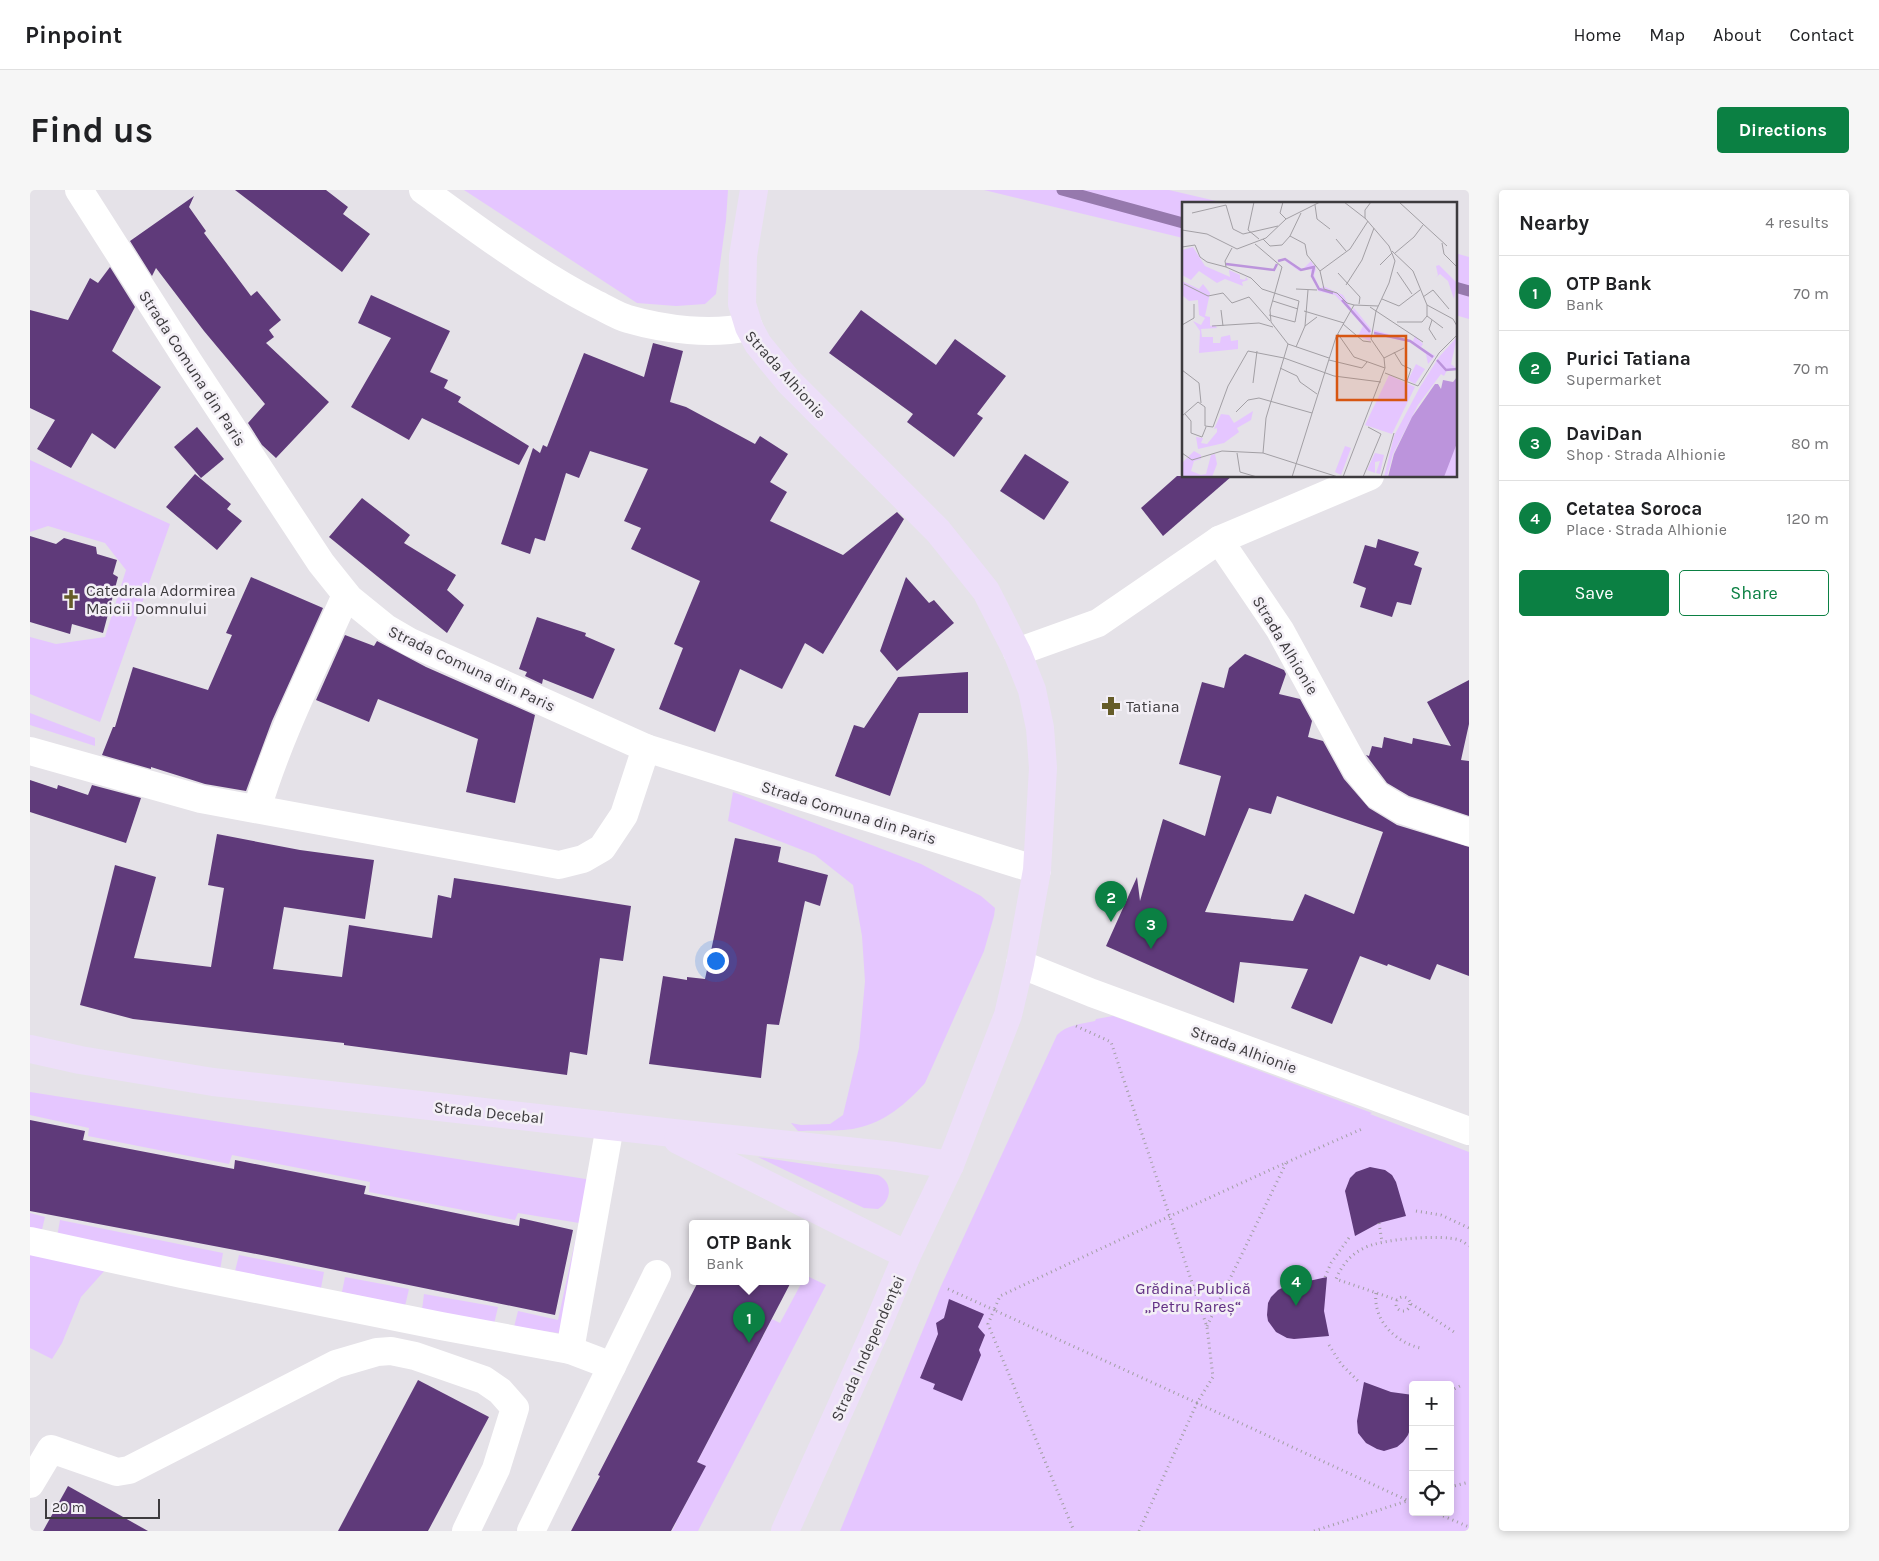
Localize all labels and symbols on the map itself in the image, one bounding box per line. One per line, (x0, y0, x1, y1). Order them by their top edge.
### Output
inset map (1182, 202, 1456, 478)
street label: Strada Comuna din Paris (135, 287, 250, 450)
street label: Strada Alhionie (741, 326, 830, 422)
place label: Catedrala Adormirea Maicii Domnului (86, 581, 236, 618)
church icon: Catedrala Adormirea Maicii Domnului (60, 588, 82, 610)
street label: Strada Alhionie (1249, 592, 1323, 698)
street label: Strada Comuna din Paris (385, 621, 558, 716)
pharmacy icon: Tatiana (1100, 695, 1122, 717)
place label: Tatiana (1126, 697, 1179, 716)
street label: Strada Comuna din Paris (759, 777, 939, 848)
pin: 2 (1095, 881, 1127, 922)
pin: 3 (1135, 908, 1167, 949)
your location (703, 948, 729, 974)
street label: Strada Alhionie (1188, 1021, 1300, 1078)
street label: Strada Decebal (433, 1097, 545, 1128)
pin: 4 (1280, 1265, 1312, 1306)
street label: Strada Independenței (827, 1272, 908, 1424)
park label: Grădina Publică „Petru Rareș“ (1135, 1279, 1251, 1316)
pin: 1 (733, 1302, 765, 1343)
scale bar (45, 1496, 160, 1519)

